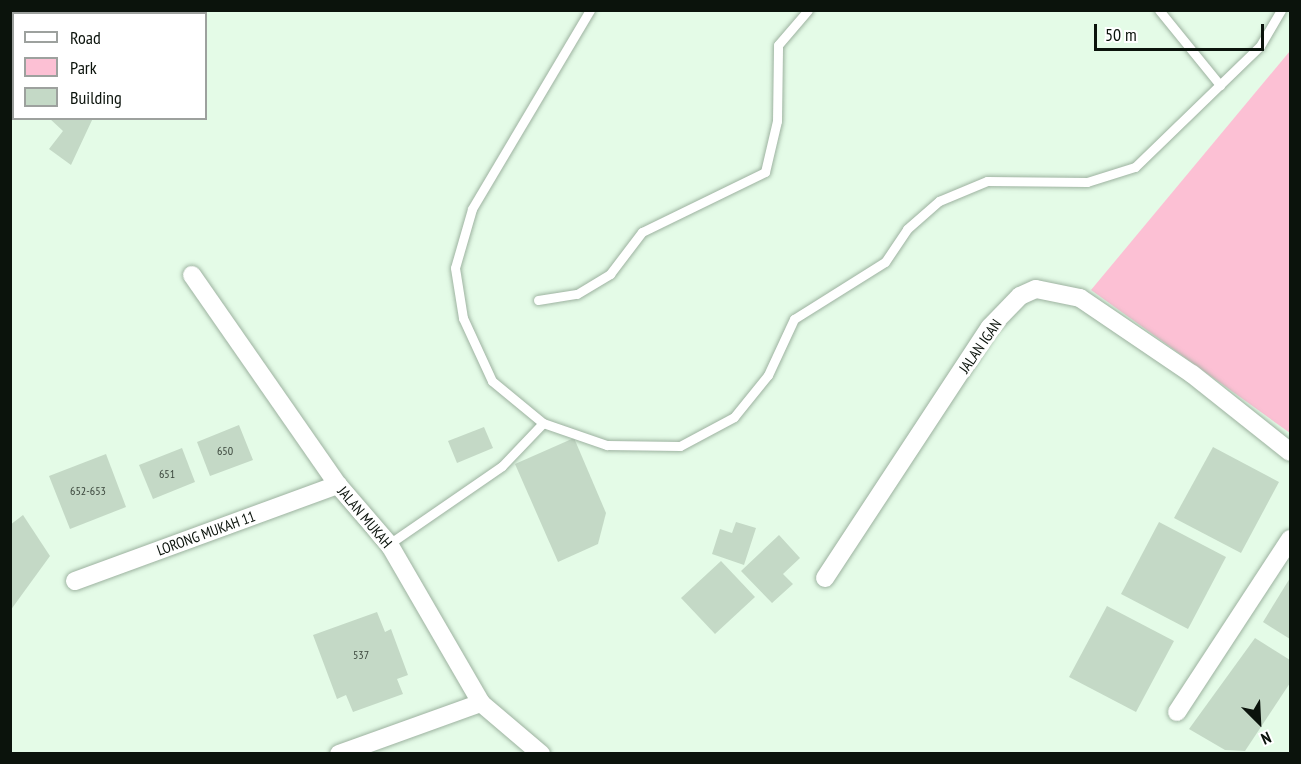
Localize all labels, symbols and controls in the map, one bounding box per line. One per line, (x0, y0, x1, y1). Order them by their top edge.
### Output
legend (12, 12, 207, 120)
scale bar (1097, 12, 1266, 50)
text: 50 m (1105, 23, 1137, 46)
text: Road (70, 26, 101, 49)
text: Park (70, 56, 97, 79)
text: Building (70, 86, 122, 109)
street label: JALAN IGAN (955, 316, 1005, 376)
house number: 650 (217, 444, 233, 458)
house number: 651 (159, 467, 175, 481)
street label: JALAN MUKAH (334, 483, 396, 551)
house number: 652-653 (70, 484, 106, 498)
street label: LORONG MUKAH 11 (154, 507, 258, 559)
house number: 537 (353, 648, 369, 662)
north arrow (1229, 692, 1289, 752)
text: N (1258, 728, 1274, 749)

